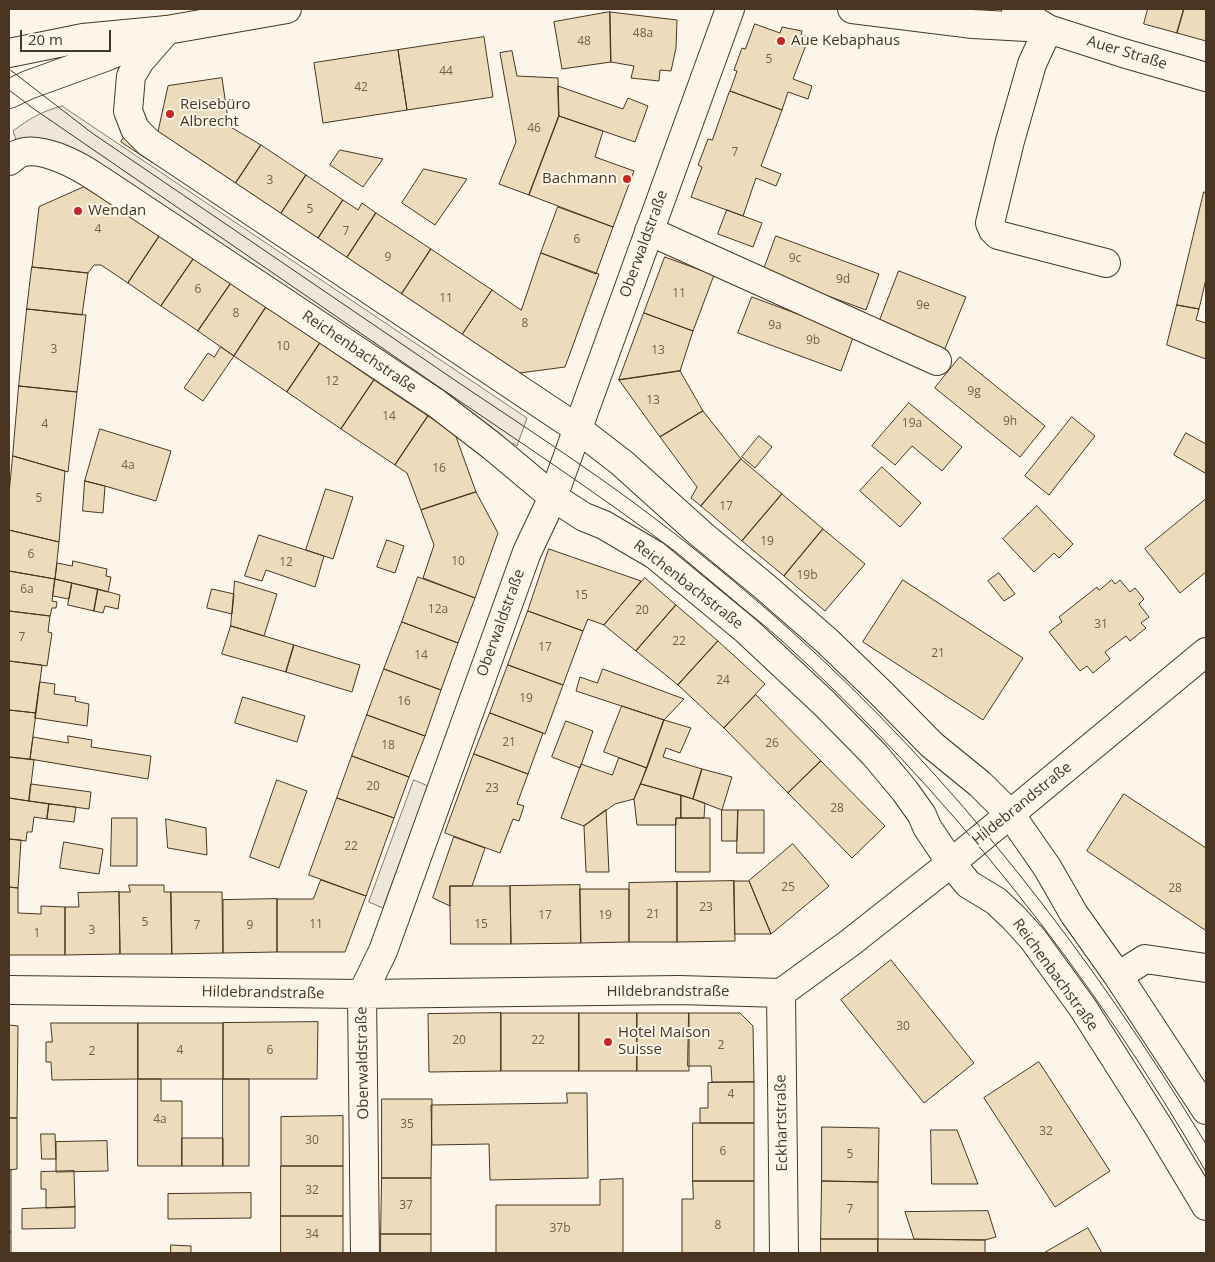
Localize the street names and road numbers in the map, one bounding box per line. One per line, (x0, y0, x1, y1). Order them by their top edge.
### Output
street label: Auer Straße (1085, 32, 1169, 74)
street label: Oberwaldstraße (616, 188, 672, 300)
street label: Reichenbachstraße (298, 307, 420, 397)
street label: Reichenbachstraße (630, 537, 746, 633)
street label: Oberwaldstraße (473, 567, 529, 679)
street label: Hildebrandstraße (969, 758, 1075, 850)
street label: Reichenbachstraße (1008, 915, 1102, 1035)
street label: Hildebrandstraße (201, 983, 325, 1003)
street label: Hildebrandstraße (607, 983, 729, 1001)
street label: Oberwaldstraße (353, 1006, 373, 1120)
street label: Eckhartstraße (772, 1074, 792, 1172)

